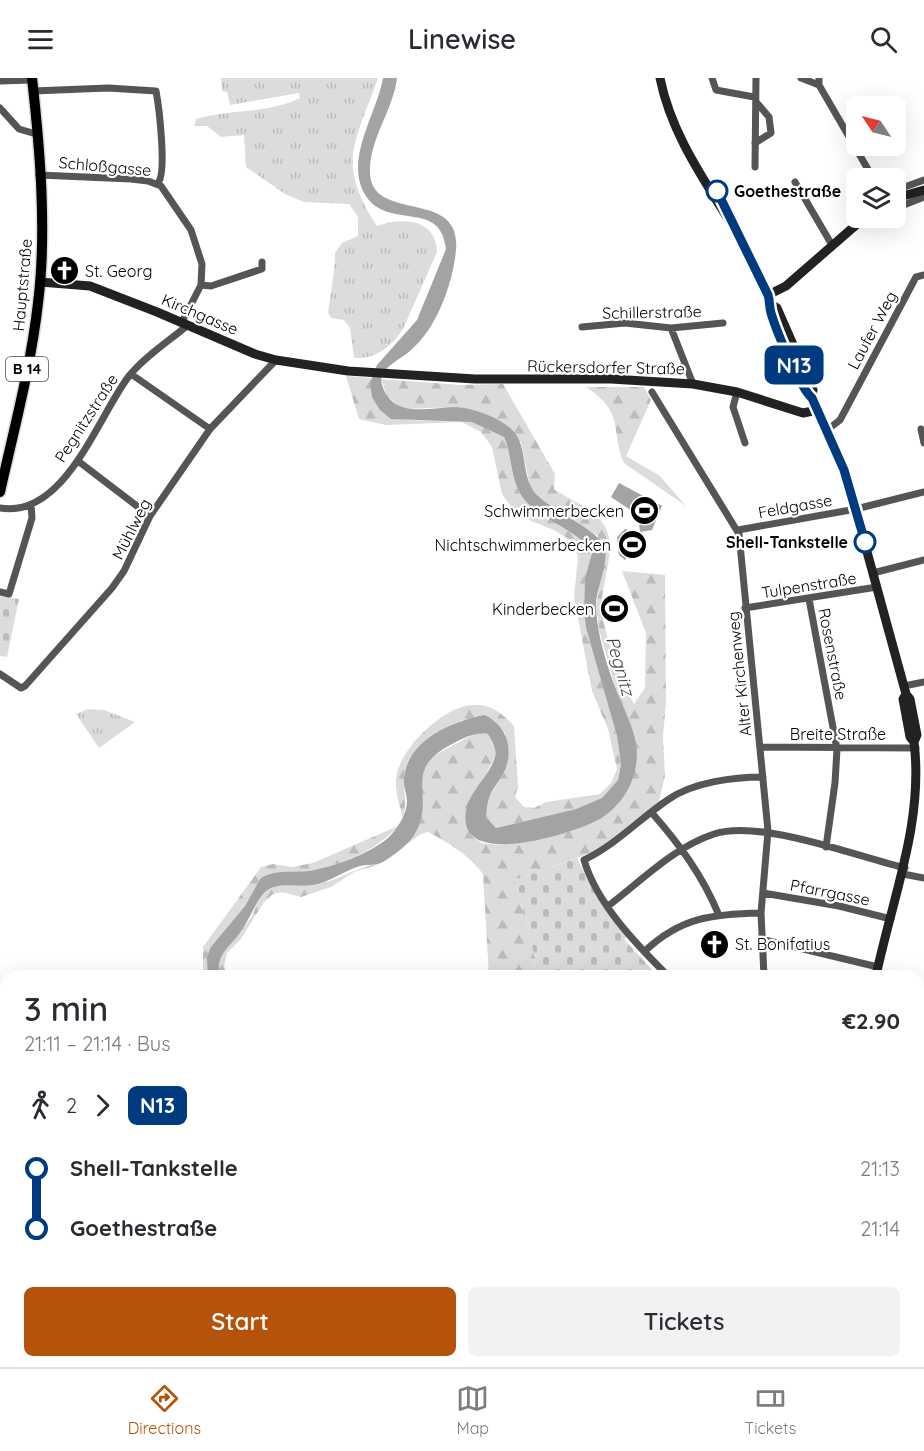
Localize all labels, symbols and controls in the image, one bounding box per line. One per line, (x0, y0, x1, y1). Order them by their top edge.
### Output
text: Linewise (408, 22, 516, 56)
icon: menu (24, 23, 57, 56)
icon: search (867, 23, 900, 56)
north arrow (846, 96, 906, 156)
map controls (846, 96, 906, 228)
street label: Schloßgasse (58, 152, 152, 180)
button: layers (846, 168, 906, 228)
marker: Goethestraße (706, 180, 728, 202)
place label: Goethestraße (734, 181, 841, 201)
street label: Hauptstraße (8, 238, 36, 332)
church icon: St. Georg (48, 255, 80, 287)
place label: St. Georg (85, 261, 152, 281)
street label: Laufer Weg (843, 287, 901, 373)
street label: Kirchgasse (159, 289, 241, 339)
street label: Schillerstraße (602, 301, 702, 323)
line badge: N13 (760, 346, 828, 384)
text: N13 (777, 352, 811, 378)
street label: Rückersdorfer Straße (527, 356, 685, 378)
road number: B 14 (6, 357, 48, 381)
street label: Pegnitzstraße (50, 370, 122, 466)
street label: Feldgasse (756, 490, 834, 522)
street label: Mühlweg (107, 495, 155, 563)
sports icon: Schwimmerbecken (629, 495, 661, 527)
place label: Schwimmerbecken (484, 501, 624, 521)
sports icon: Nichtschwimmerbecken (616, 529, 648, 561)
marker: Shell-Tankstelle (854, 531, 876, 553)
place label: Shell-Tankstelle (726, 532, 848, 552)
place label: Nichtschwimmerbecken (435, 535, 611, 555)
street label: Tulpenstraße (760, 568, 858, 602)
sports icon: Kinderbecken (599, 593, 631, 625)
place label: Kinderbecken (492, 599, 594, 619)
street label: Rosenstraße (814, 606, 852, 702)
street label: Alter Kirchenweg (722, 611, 756, 737)
water label: Pegnitz (601, 633, 641, 701)
street label: Breite Straße (790, 724, 886, 744)
street label: Pfarrgasse (788, 874, 872, 910)
church icon: St. Bonifatius (698, 928, 730, 960)
place label: St. Bonifatius (735, 934, 830, 954)
text: 3 min (24, 988, 108, 1029)
text: €2.90 (842, 1007, 900, 1035)
text: 21:11 – 21:14 · Bus (24, 1031, 171, 1056)
icon: walk (24, 1089, 57, 1122)
icon: forward (86, 1089, 119, 1122)
text: N13 (140, 1092, 175, 1118)
text: 2 (66, 1093, 77, 1118)
text: Shell-Tankstelle (70, 1154, 238, 1182)
text: 21:13 (860, 1156, 900, 1181)
text: Goethestraße (70, 1214, 217, 1242)
text: 21:14 (860, 1216, 900, 1241)
button: Start (24, 1287, 456, 1356)
button: Tickets (468, 1287, 900, 1356)
tab: Directions (128, 1382, 201, 1438)
tab: Map (456, 1382, 489, 1438)
tab: Tickets (744, 1382, 796, 1438)

